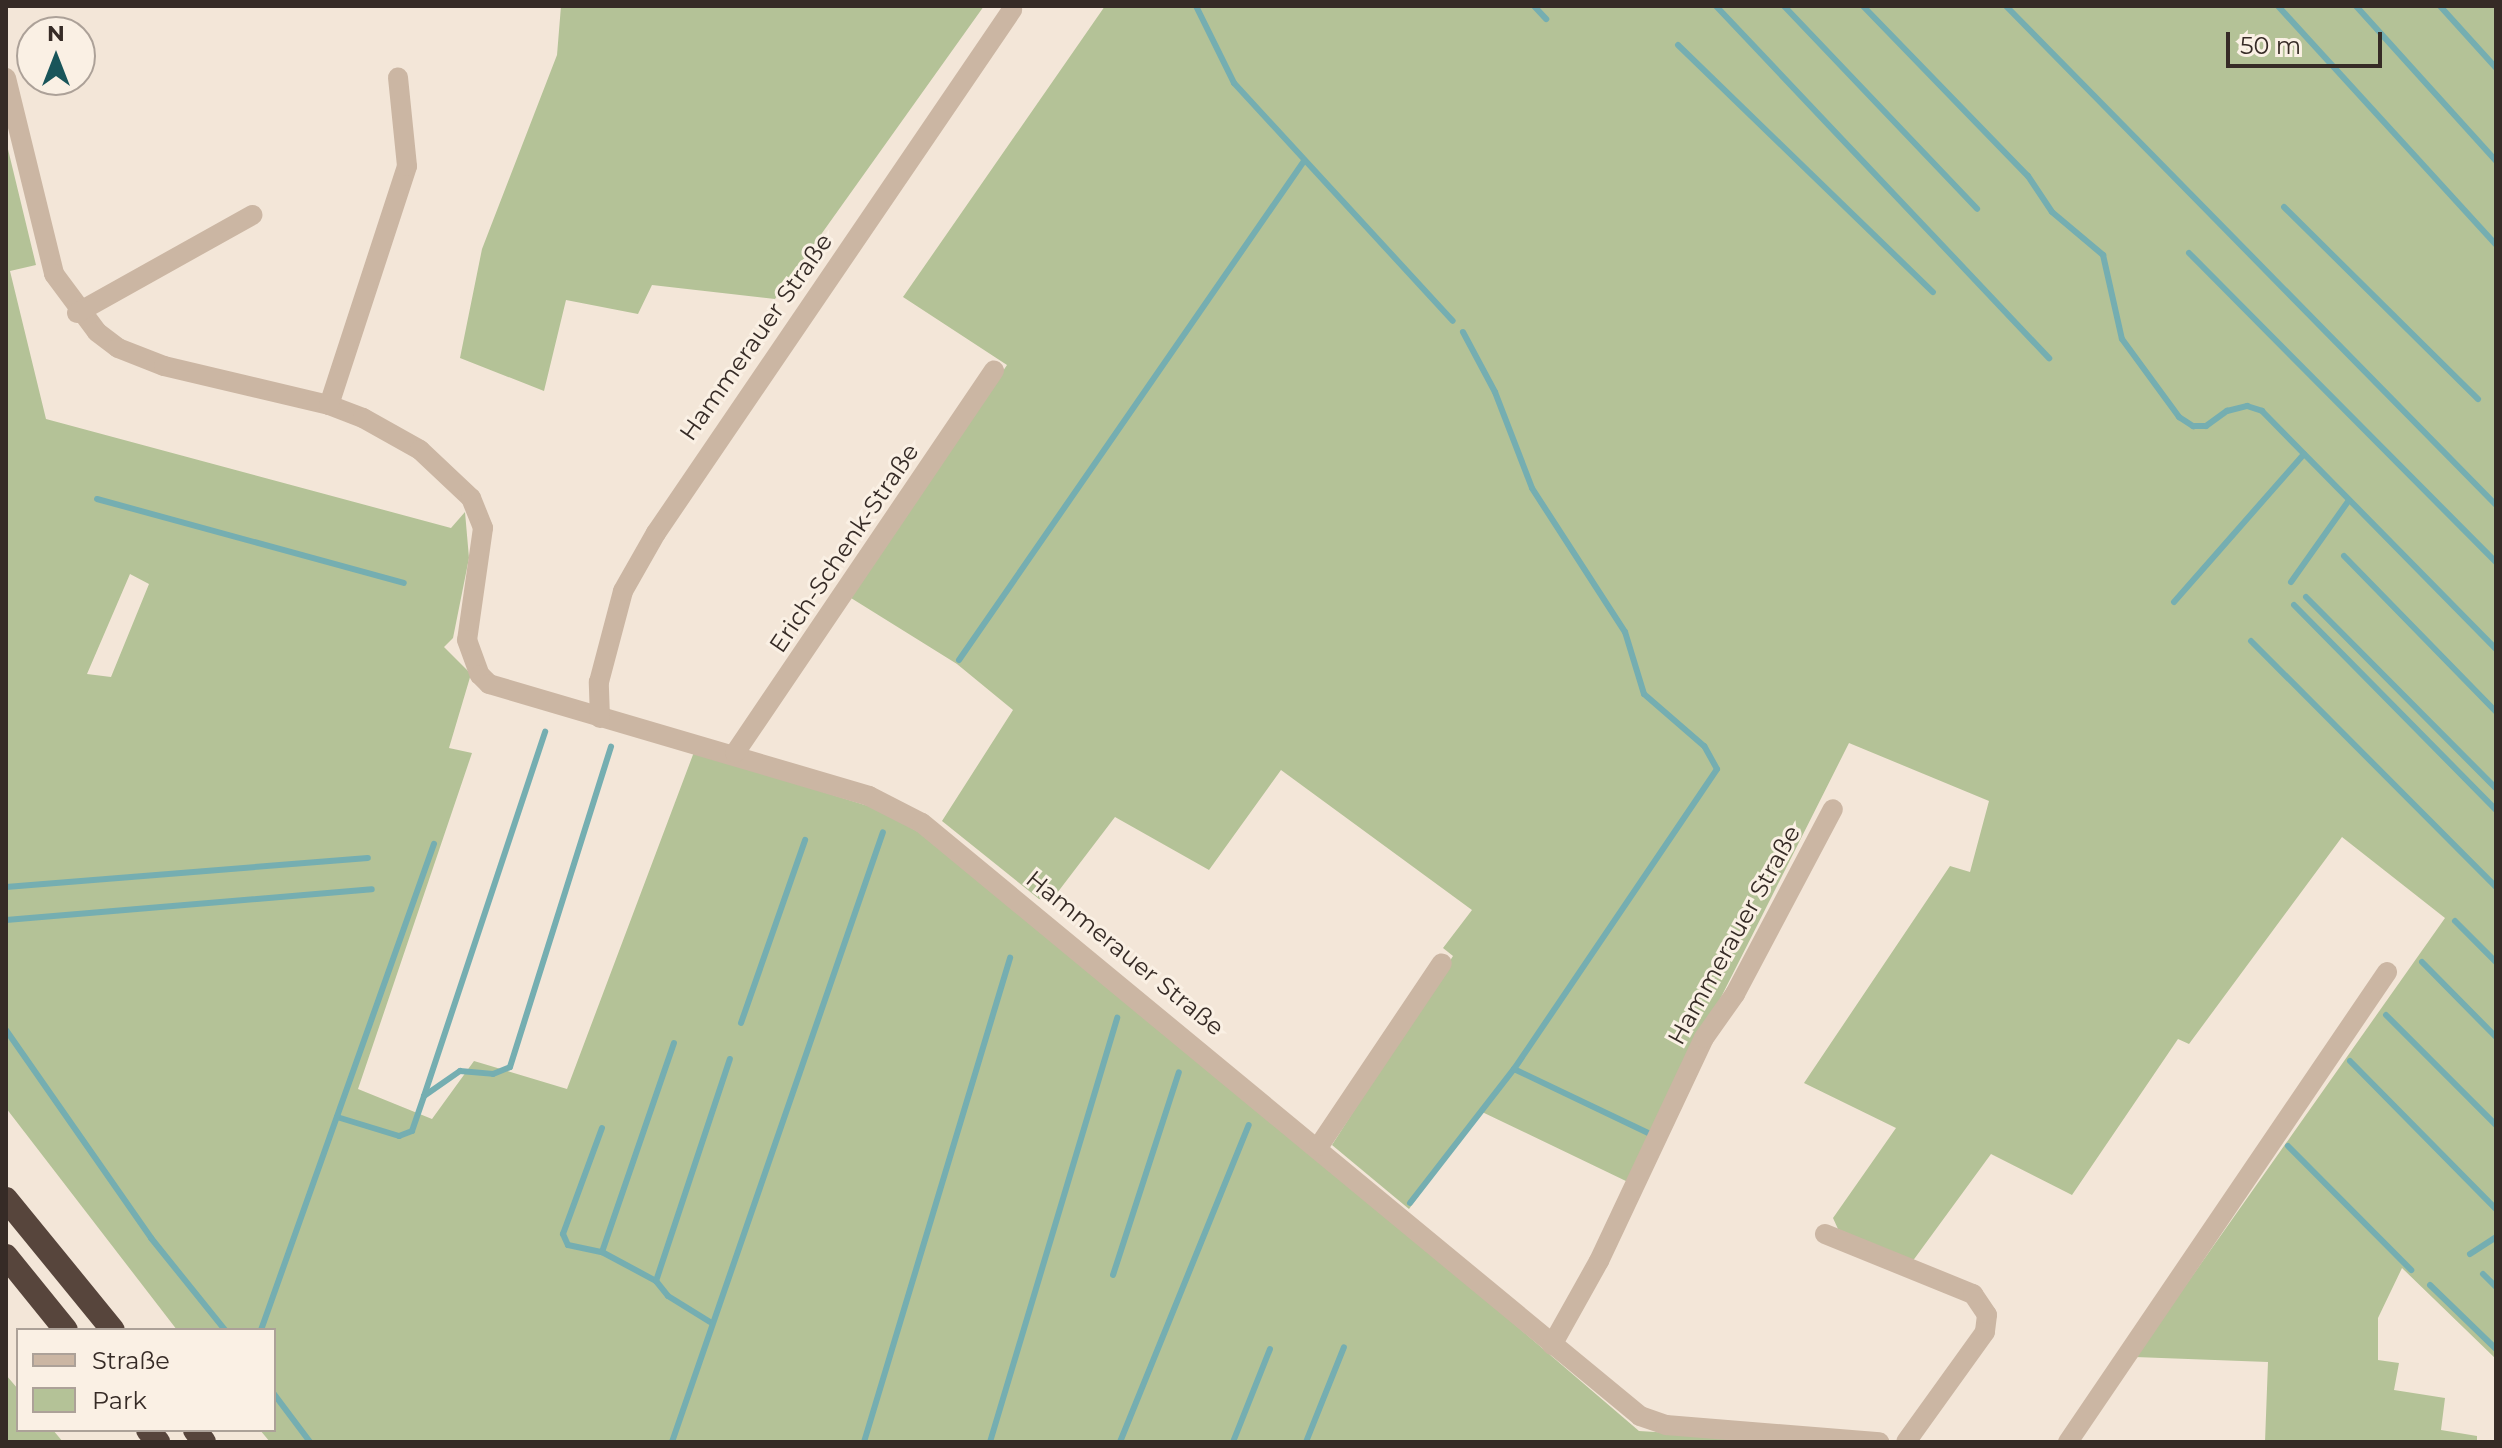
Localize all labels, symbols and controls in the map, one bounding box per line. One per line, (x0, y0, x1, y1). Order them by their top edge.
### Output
north arrow (16, 16, 96, 96)
scale bar (2230, 16, 2386, 66)
text: N (47, 20, 65, 47)
text: 50 m (2240, 31, 2301, 60)
street label: Hammerauer Straße (674, 228, 838, 446)
street label: Erich-Schenk-Straße (763, 438, 925, 658)
street label: Hammerauer Straße (1662, 820, 1806, 1050)
street label: Hammerauer Straße (1020, 864, 1230, 1042)
legend (16, 1328, 276, 1432)
text: Straße (92, 1346, 170, 1375)
text: Park (92, 1386, 147, 1415)

